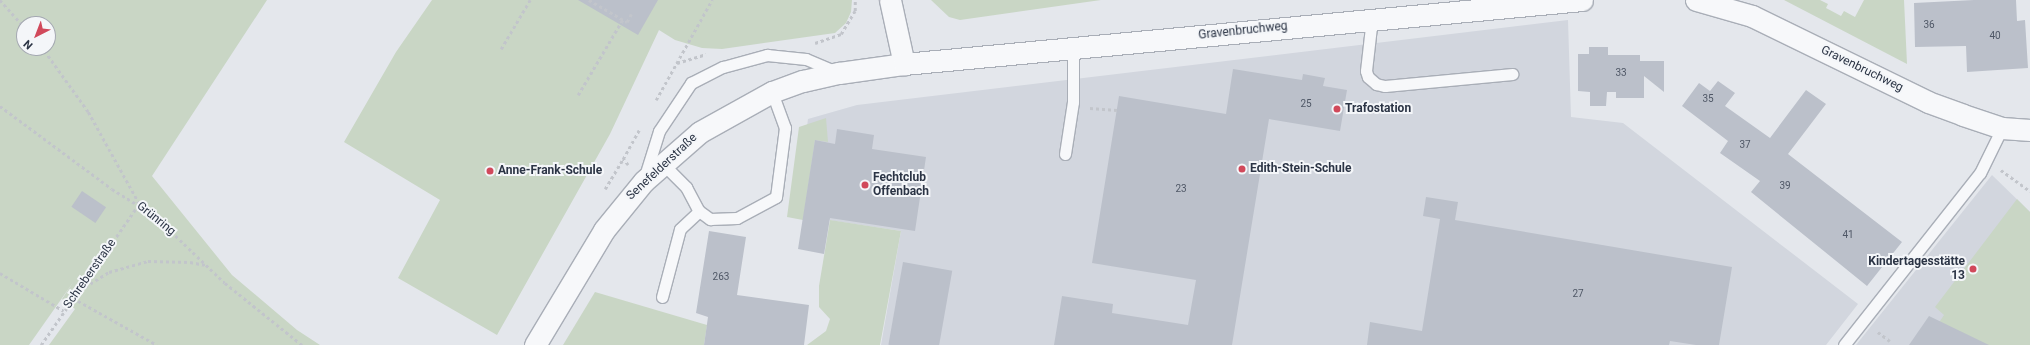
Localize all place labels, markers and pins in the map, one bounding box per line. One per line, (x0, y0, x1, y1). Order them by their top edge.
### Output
place label: Trafostation (1345, 102, 1411, 116)
marker: Trafostation (1332, 104, 1342, 114)
place label: Edith-Stein-Schule (1250, 162, 1351, 176)
place label: Anne-Frank-Schule (498, 164, 602, 178)
marker: Edith-Stein-Schule (1237, 164, 1247, 174)
marker: Anne-Frank-Schule (485, 166, 495, 176)
place label: Fechtclub Offenbach (873, 171, 929, 199)
marker: Fechtclub Offenbach (860, 180, 870, 190)
place label: Kindertagesstätte 13 (1868, 255, 1965, 283)
marker: Kindertagesstätte 13 (1968, 264, 1978, 274)

